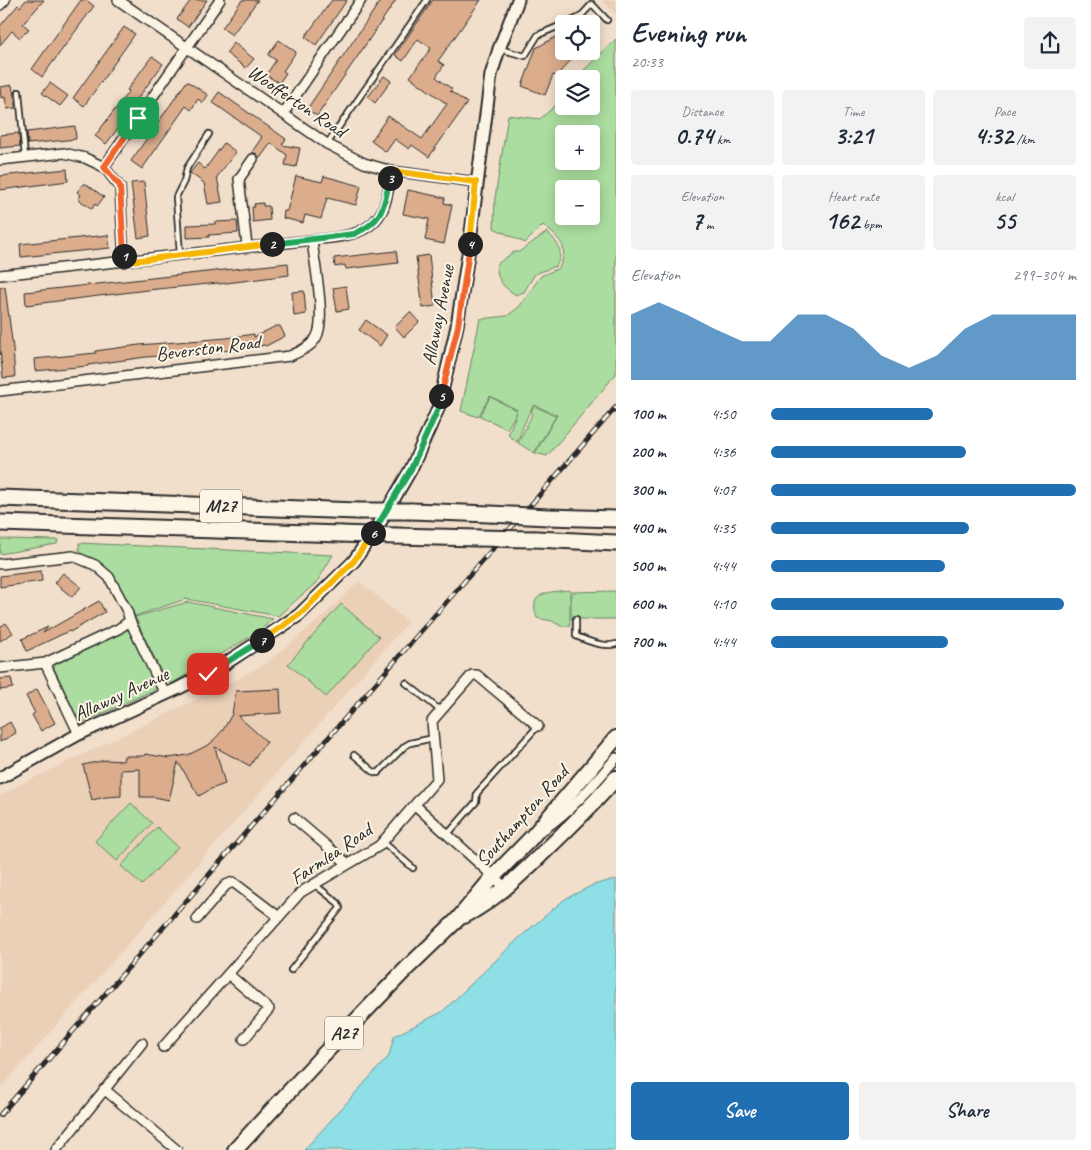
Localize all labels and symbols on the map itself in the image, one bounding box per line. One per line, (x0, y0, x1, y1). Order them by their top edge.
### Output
street label: Woofferton Road (243, 59, 354, 145)
pin (117, 97, 159, 139)
pin: 3 (378, 166, 402, 190)
pin: 2 (260, 232, 284, 256)
pin: 4 (458, 232, 482, 256)
pin: 1 (112, 244, 136, 268)
street label: Allaway Avenue (416, 261, 460, 367)
street label: Beverston Road (154, 329, 265, 367)
pin: 5 (428, 384, 454, 408)
road number: M27 (200, 490, 242, 522)
pin: 6 (360, 520, 386, 546)
pin: 7 (250, 628, 274, 652)
pin (187, 653, 229, 695)
street label: Allaway Avenue (70, 661, 174, 727)
street label: Southampton Road (470, 758, 576, 872)
street label: Farmlea Road (285, 816, 379, 890)
road number: A27 (325, 1016, 363, 1050)

